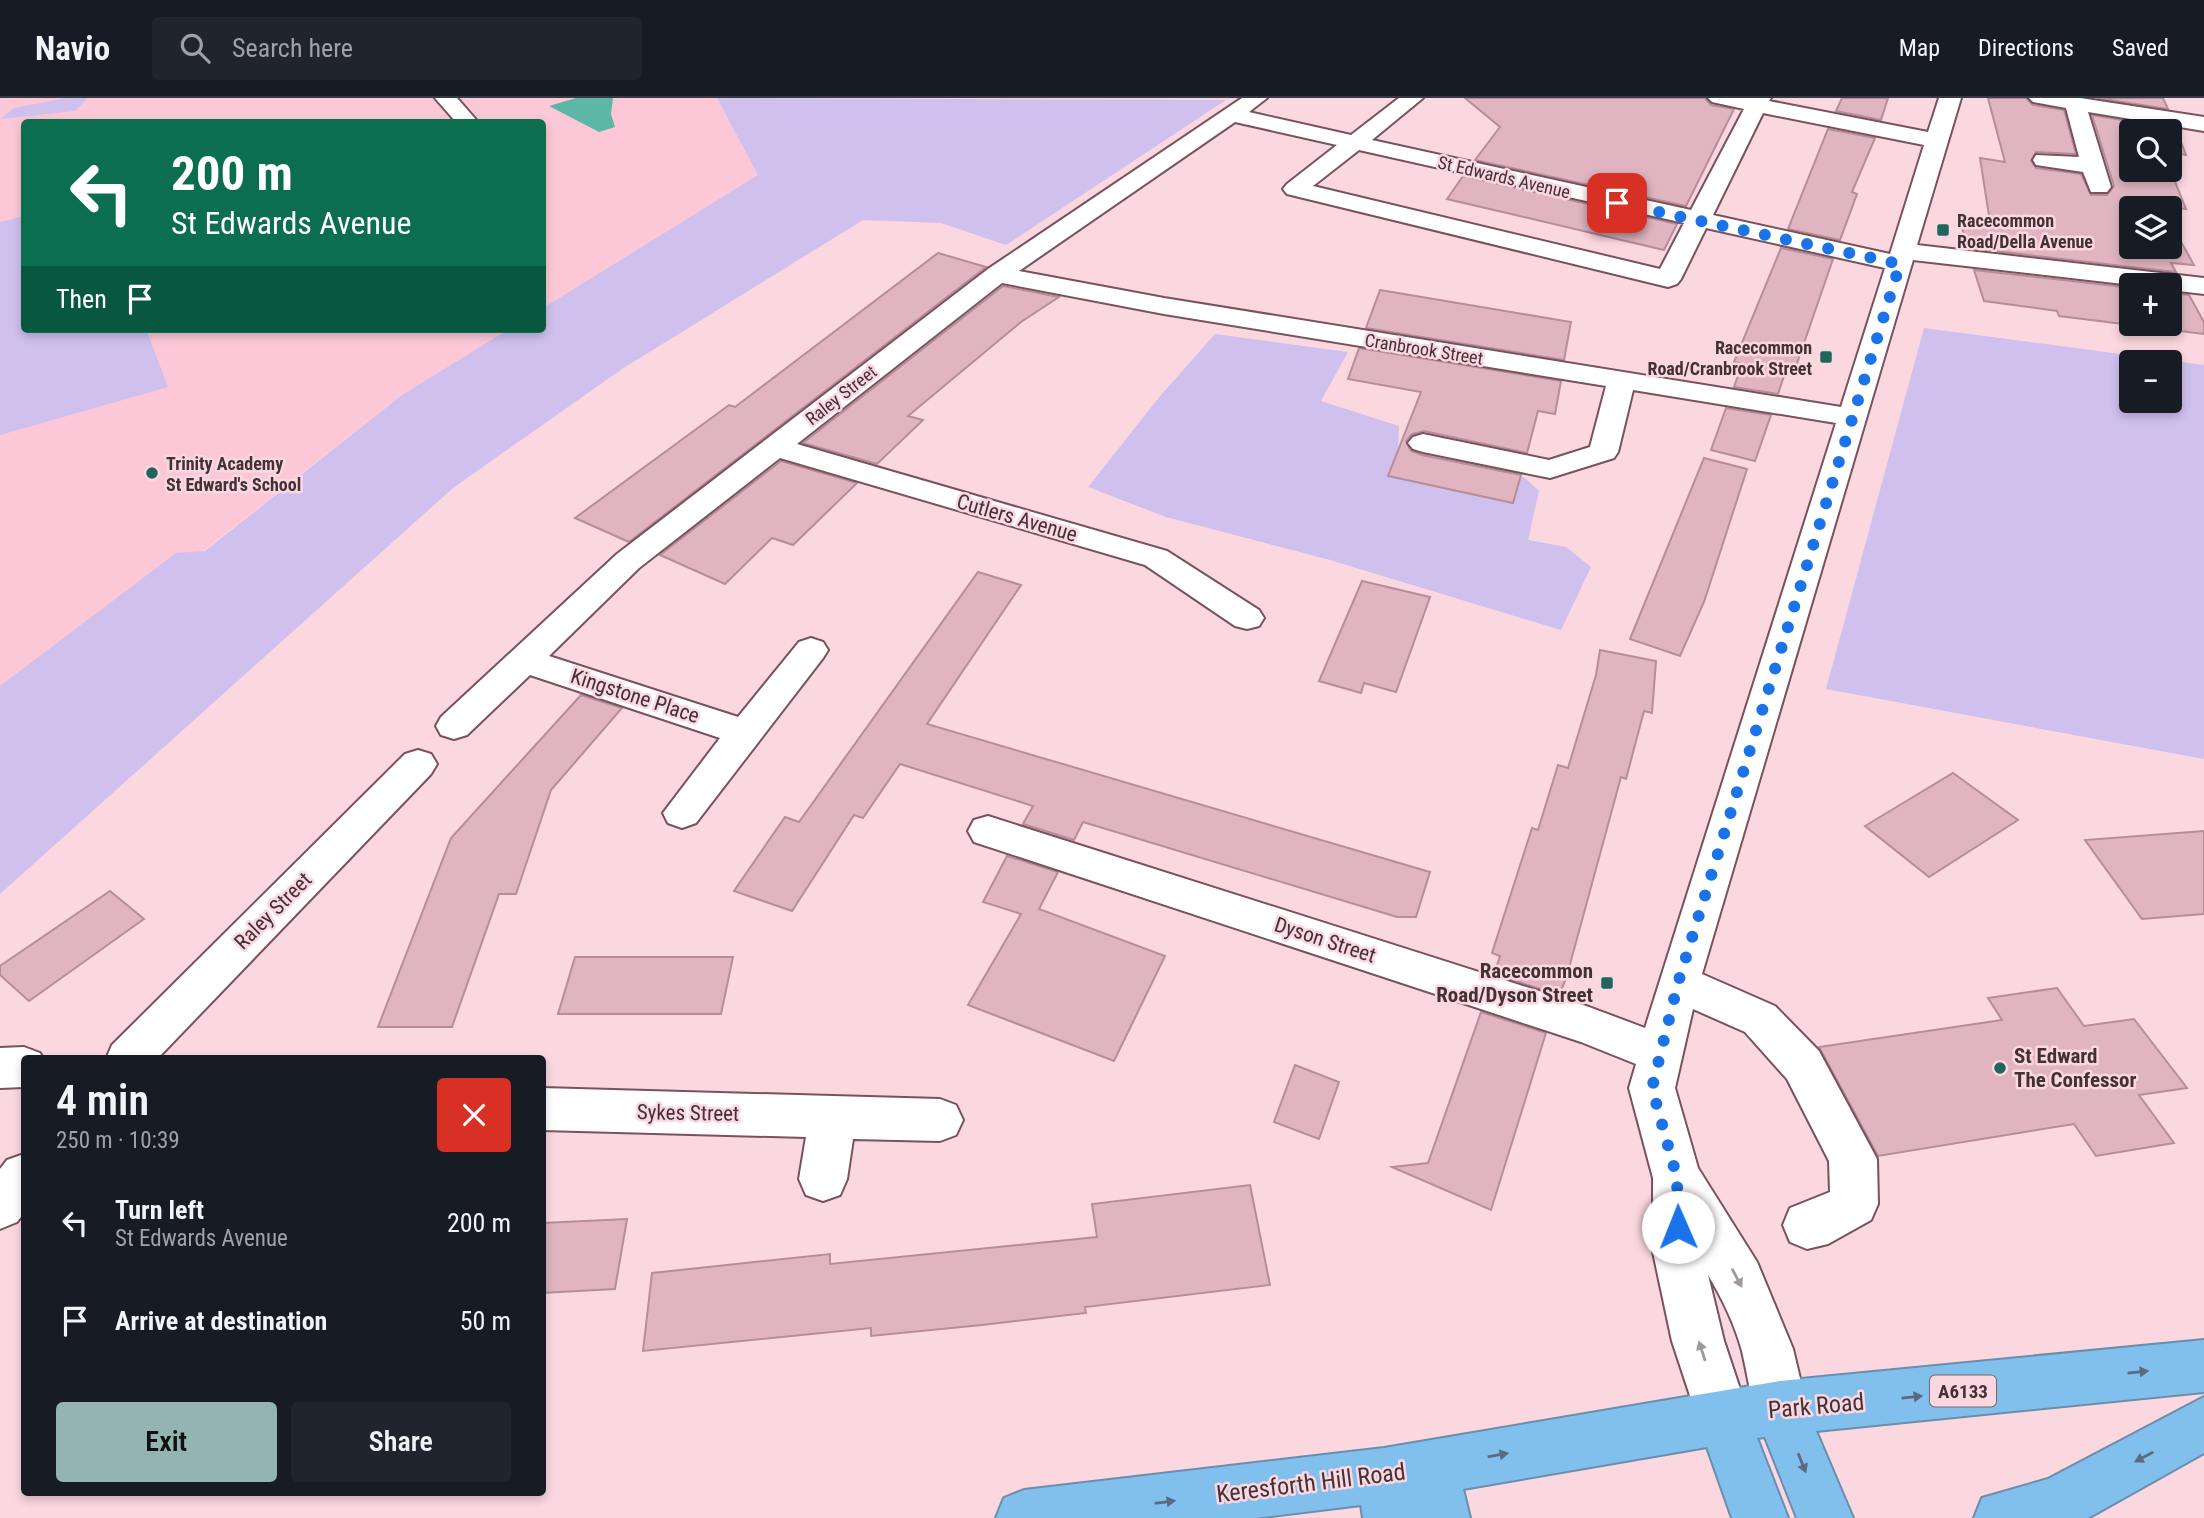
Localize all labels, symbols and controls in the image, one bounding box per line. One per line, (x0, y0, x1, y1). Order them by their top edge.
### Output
search box (152, 17, 642, 80)
text: Navio (35, 29, 110, 68)
icon: search (176, 29, 214, 67)
text: Search here (232, 33, 353, 63)
text: Map (1899, 34, 1940, 62)
text: Directions (1978, 34, 2074, 62)
text: Saved (2112, 34, 2169, 62)
map controls (2119, 119, 2182, 413)
button: search (2119, 119, 2182, 182)
text: 200 m (171, 145, 293, 202)
icon: left (56, 147, 147, 238)
street label: St Edwards Avenue (1436, 152, 1572, 202)
pin (1587, 173, 1647, 233)
icon: arrive (1598, 184, 1636, 222)
button: layers (2119, 196, 2182, 259)
text: St Edwards Avenue (171, 204, 411, 242)
place label: Racecommon Road/Della Avenue (1957, 210, 2093, 252)
marker: Racecommon Road/Della Avenue (1935, 222, 1951, 238)
button: + (2119, 273, 2182, 336)
icon: arrive (121, 280, 159, 318)
text: Then (56, 284, 107, 314)
street label: Cranbrook Street (1363, 329, 1485, 369)
place label: Racecommon Road/Cranbrook Street (1647, 337, 1812, 379)
marker: Racecommon Road/Cranbrook Street (1818, 349, 1834, 365)
button: − (2119, 350, 2182, 413)
street label: Raley Street (801, 361, 881, 429)
place label: Trinity Academy St Edward's School (166, 453, 301, 495)
marker: Trinity Academy St Edward's School (144, 465, 160, 481)
street label: Cutlers Avenue (954, 489, 1080, 547)
street label: Kingstone Place (568, 664, 702, 728)
street label: Raley Street (230, 868, 316, 954)
street label: Dyson Street (1271, 912, 1379, 968)
place label: Racecommon Road/Dyson Street (1436, 959, 1593, 1007)
marker: Racecommon Road/Dyson Street (1599, 975, 1615, 991)
place label: St Edward The Confessor (2014, 1044, 2137, 1092)
marker: St Edward The Confessor (1992, 1060, 2008, 1076)
text: 4 min (56, 1076, 149, 1125)
button: close (437, 1078, 511, 1152)
street label: Sykes Street (637, 1100, 739, 1126)
text: 250 m · 10:39 (56, 1127, 180, 1154)
position arrow (1641, 1190, 1715, 1264)
text: Turn left (115, 1195, 204, 1225)
icon: left (56, 1204, 94, 1242)
text: 200 m (447, 1208, 511, 1238)
text: St Edwards Avenue (115, 1225, 288, 1252)
one-way arrow (1731, 1268, 1743, 1288)
icon: arrive (56, 1302, 94, 1340)
text: Arrive at destination (115, 1306, 327, 1336)
text: 50 m (460, 1306, 511, 1336)
one-way arrow (1696, 1341, 1706, 1362)
one-way arrow (2127, 1366, 2149, 1377)
road number: A6133 (1930, 1376, 1996, 1406)
street label: Park Road (1767, 1388, 1865, 1424)
one-way arrow (1901, 1391, 1923, 1402)
button: Exit (56, 1402, 277, 1482)
button: Share (291, 1402, 511, 1482)
one-way arrow (1488, 1449, 1510, 1460)
one-way arrow (2134, 1451, 2154, 1463)
one-way arrow (1797, 1453, 1808, 1474)
street label: Keresforth Hill Road (1215, 1458, 1407, 1508)
one-way arrow (1154, 1496, 1176, 1507)

